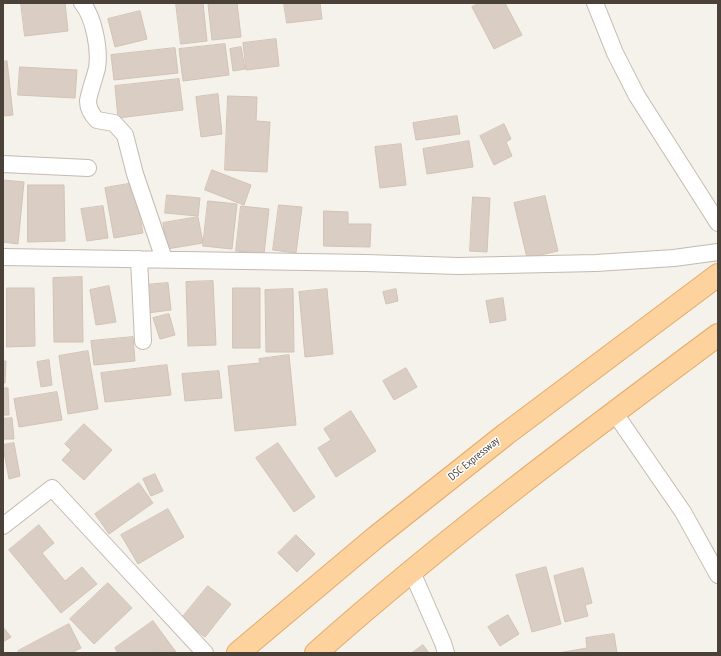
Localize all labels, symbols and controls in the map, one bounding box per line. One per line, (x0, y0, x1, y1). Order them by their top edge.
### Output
street label: DSC Expressway (446, 434, 502, 484)

